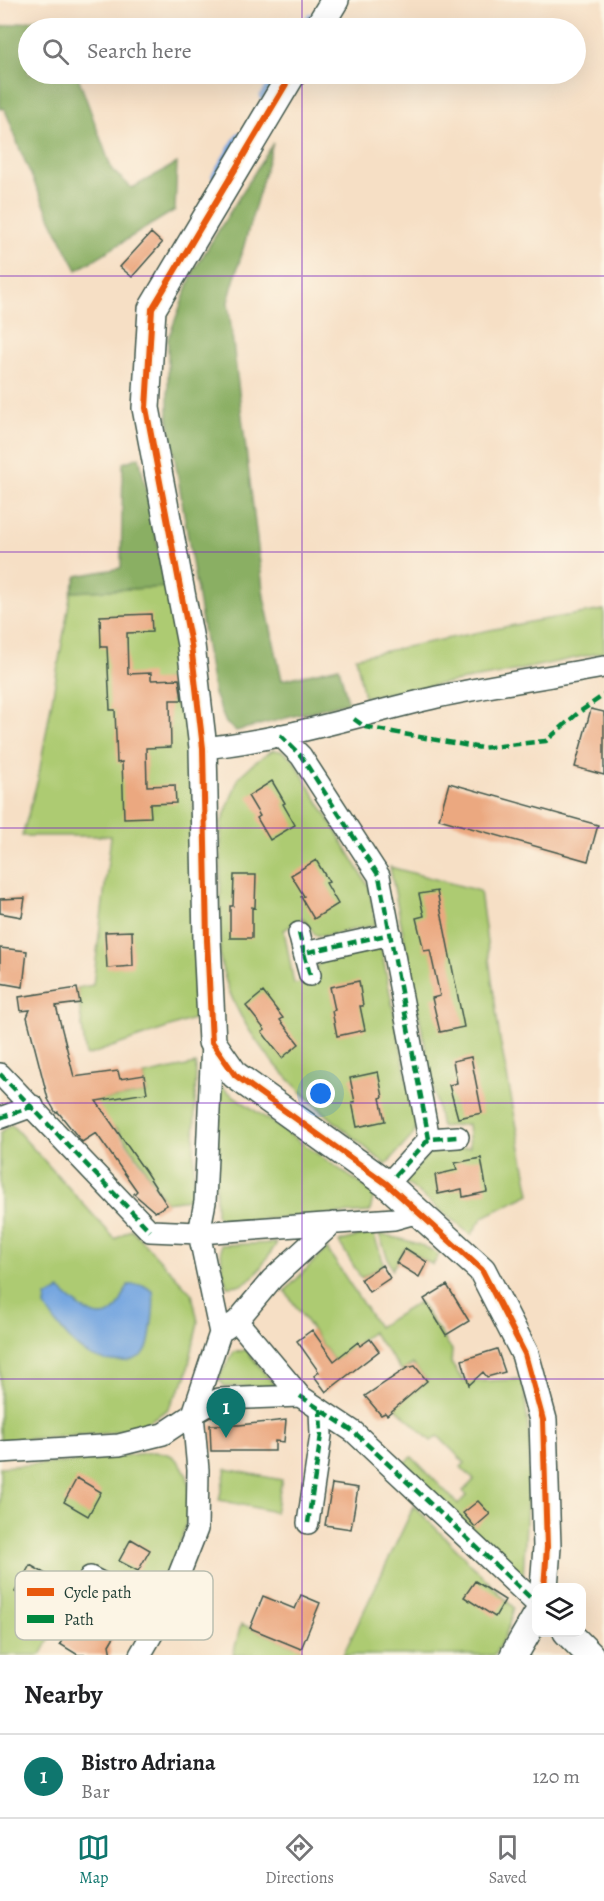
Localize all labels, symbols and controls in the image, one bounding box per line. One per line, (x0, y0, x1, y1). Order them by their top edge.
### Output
search box (18, 18, 586, 84)
icon: search (39, 35, 72, 68)
text: Search here (87, 36, 192, 66)
your location (306, 1079, 335, 1108)
pin: 1 (206, 1388, 246, 1438)
legend (15, 1571, 213, 1640)
text: Cycle path (64, 1582, 132, 1604)
map controls (532, 1583, 586, 1637)
button: layers (532, 1583, 586, 1637)
text: Path (64, 1609, 94, 1631)
text: Nearby (24, 1677, 103, 1712)
text: Bistro Adriana (81, 1748, 216, 1778)
text: 1 (40, 1763, 47, 1790)
text: 120 m (532, 1763, 580, 1790)
text: Bar (81, 1778, 110, 1805)
tab: Map (77, 1831, 110, 1889)
tab: Directions (265, 1831, 334, 1889)
tab: Saved (489, 1831, 527, 1889)

